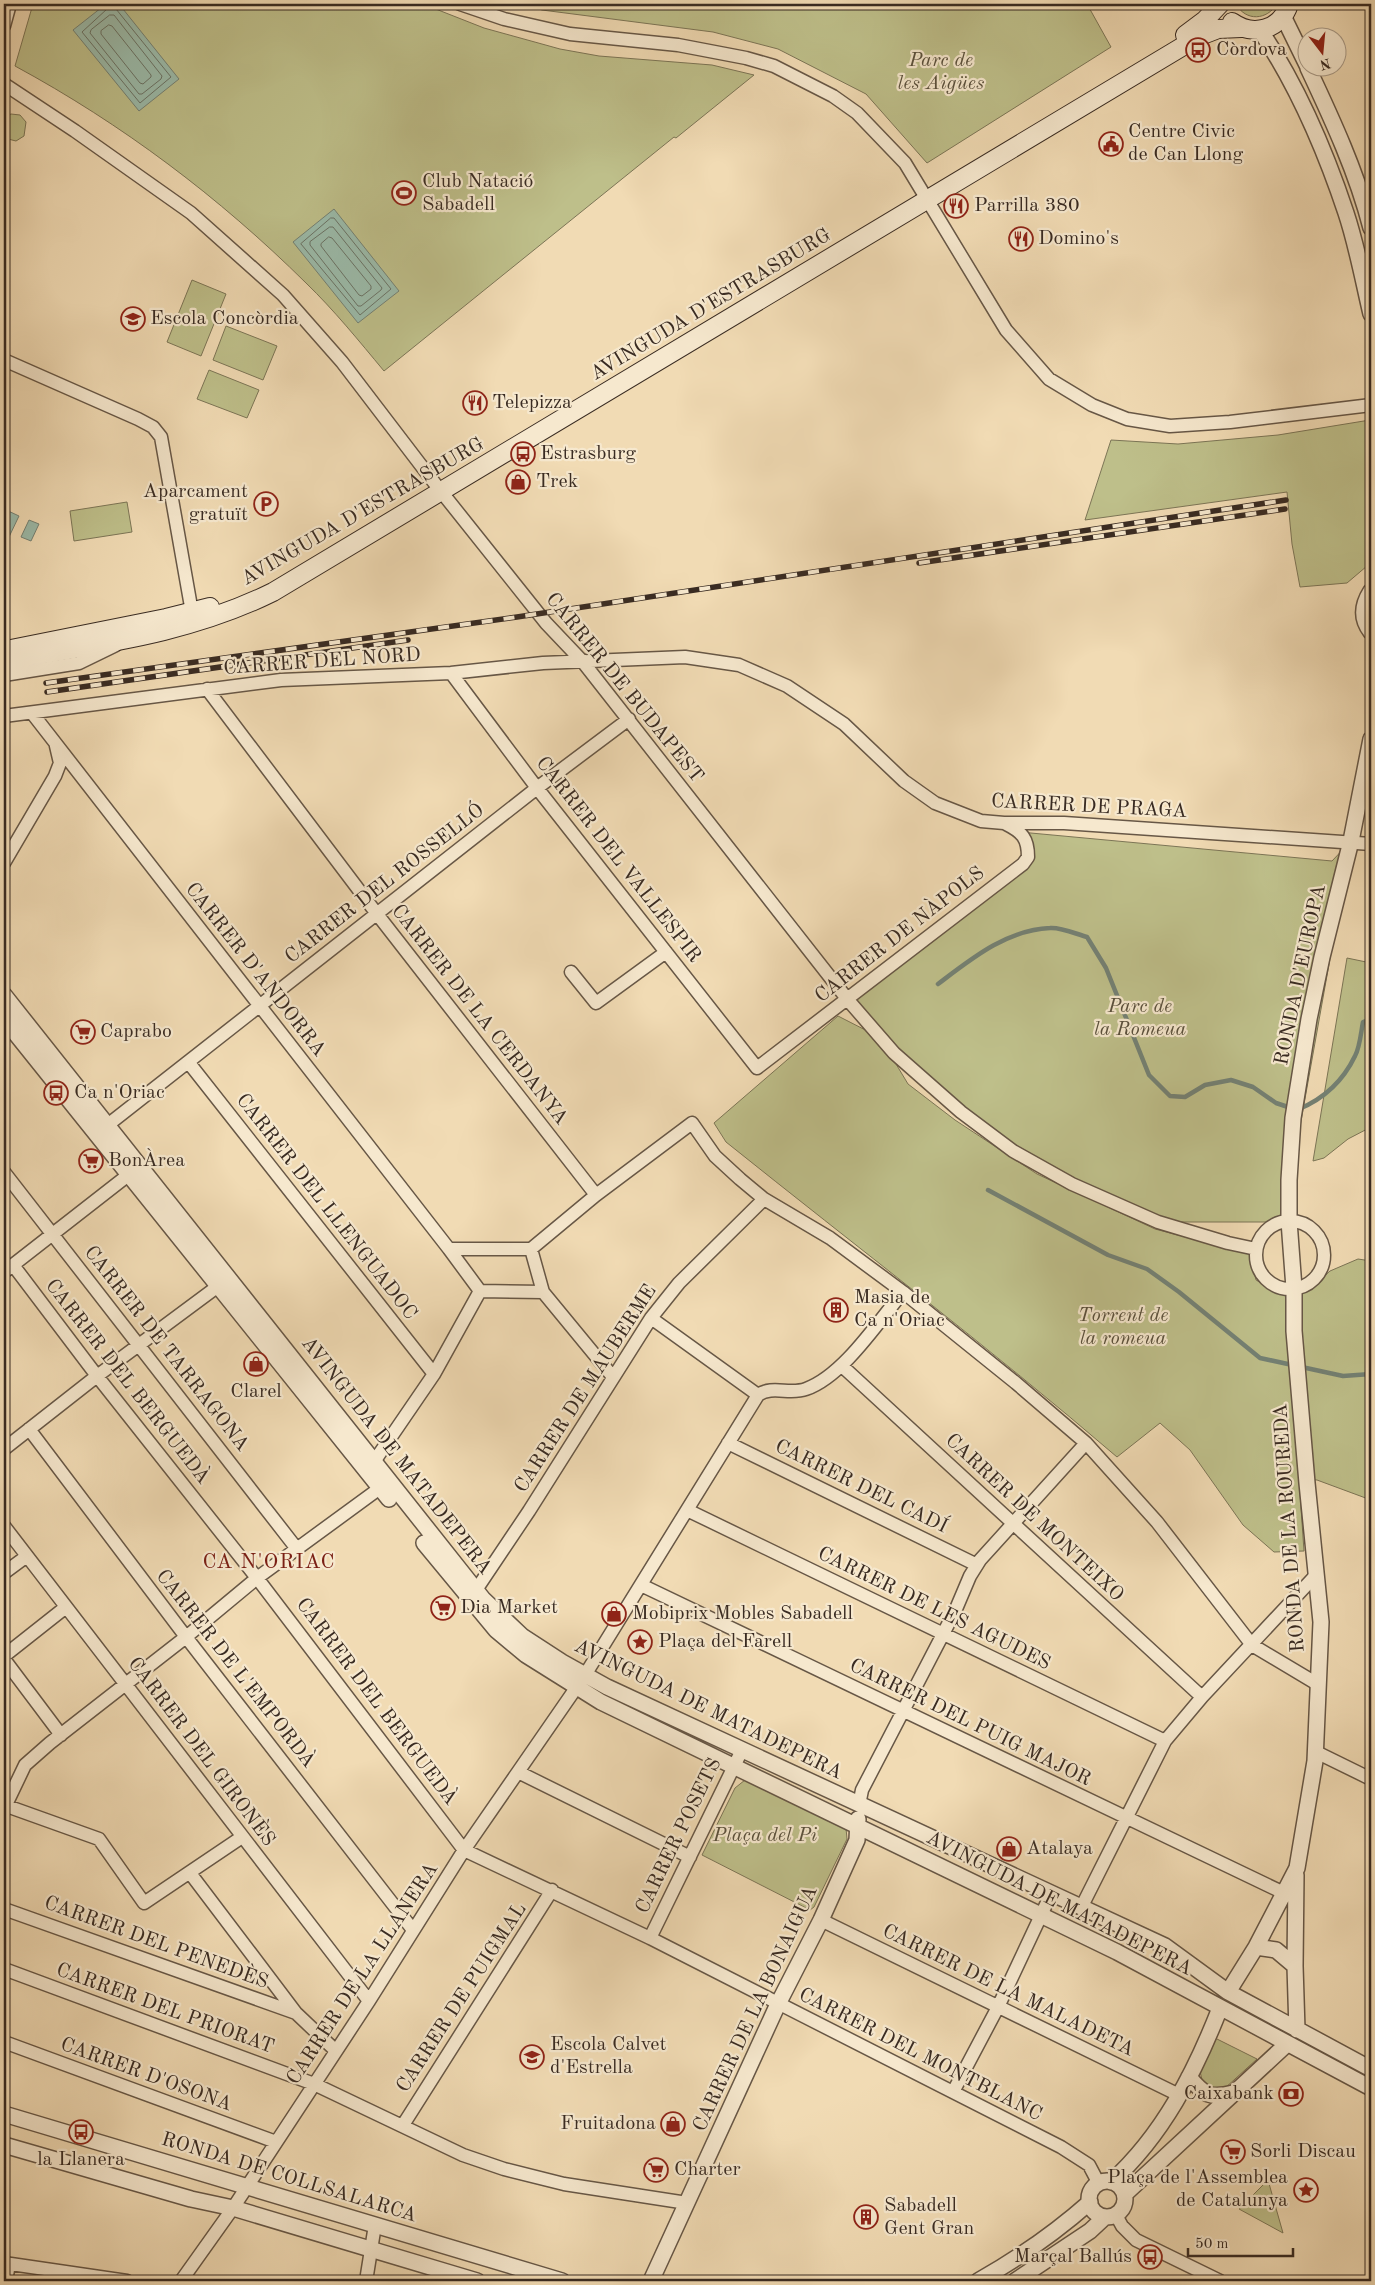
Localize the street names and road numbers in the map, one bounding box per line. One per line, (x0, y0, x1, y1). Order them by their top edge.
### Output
street label: AVINGUDA D'ESTRASBURG (587, 225, 835, 385)
street label: AVINGUDA D'ESTRASBURG (238, 434, 488, 590)
street label: CARRER DE BUDAPEST (541, 589, 707, 787)
street label: CARRER DEL NORD (223, 645, 421, 679)
street label: CARRER DEL VALLESPIR (532, 753, 704, 967)
street label: CARRER DE PRAGA (990, 792, 1188, 822)
street label: CARRER DEL ROSSELLÓ (279, 797, 488, 968)
street label: CARRER DE NÀPOLS (810, 861, 988, 1007)
street label: CARRER D'ANDORRA (181, 879, 329, 1061)
street label: RONDA D'EUROPA (1272, 883, 1330, 1067)
street label: CARRER DE LA CERDANYA (387, 901, 571, 1129)
street label: CARRER DEL LLENGUADOC (232, 1090, 420, 1324)
street label: CARRER DE TARRAGONA (80, 1243, 252, 1455)
street label: CARRER DEL BERGUEDÀ (41, 1274, 215, 1488)
street label: CARRER DE MAUBERME (511, 1281, 661, 1497)
street label: AVINGUDA DE MATADEPERA (297, 1333, 495, 1579)
street label: RONDA DE LA ROUREDA (1271, 1403, 1309, 1653)
street label: CARRER DE MONTEIXO (941, 1430, 1127, 1606)
street label: CARRER DEL CADÍ (771, 1434, 952, 1538)
street label: CARRER DE LES AGUDES (814, 1544, 1054, 1674)
street label: CARRER DE L'EMPORDÀ (152, 1564, 321, 1772)
street label: CARRER DEL BERGUEDÀ (292, 1593, 463, 1809)
street label: AVINGUDA DE MATADEPERA (571, 1636, 845, 1784)
street label: CARRER DEL GIRONÈS (124, 1652, 281, 1850)
street label: CARRER DEL PUIG MAJOR (846, 1656, 1094, 1790)
street label: CARRER POSETS (633, 1755, 725, 1917)
street label: AVINGUDA DE MATADEPERA (923, 1828, 1195, 1980)
street label: CARRER DE LA LLANERA (284, 1859, 442, 2089)
street label: CARRER DE LA BONAIGUA (690, 1883, 822, 2135)
street label: CARRER DEL PENEDÈS (41, 1890, 272, 1993)
street label: CARRER DE PUIGMAL (393, 1900, 531, 2096)
street label: CARRER DE LA MALADETA (879, 1921, 1137, 2061)
street label: CARRER DEL PRIORAT (53, 1960, 277, 2058)
street label: CARRER DEL MONTBLANC (795, 1985, 1045, 2125)
street label: CARRER D'OSONA (58, 2035, 234, 2115)
street label: RONDA DE COLLSALARCA (159, 2130, 419, 2226)

